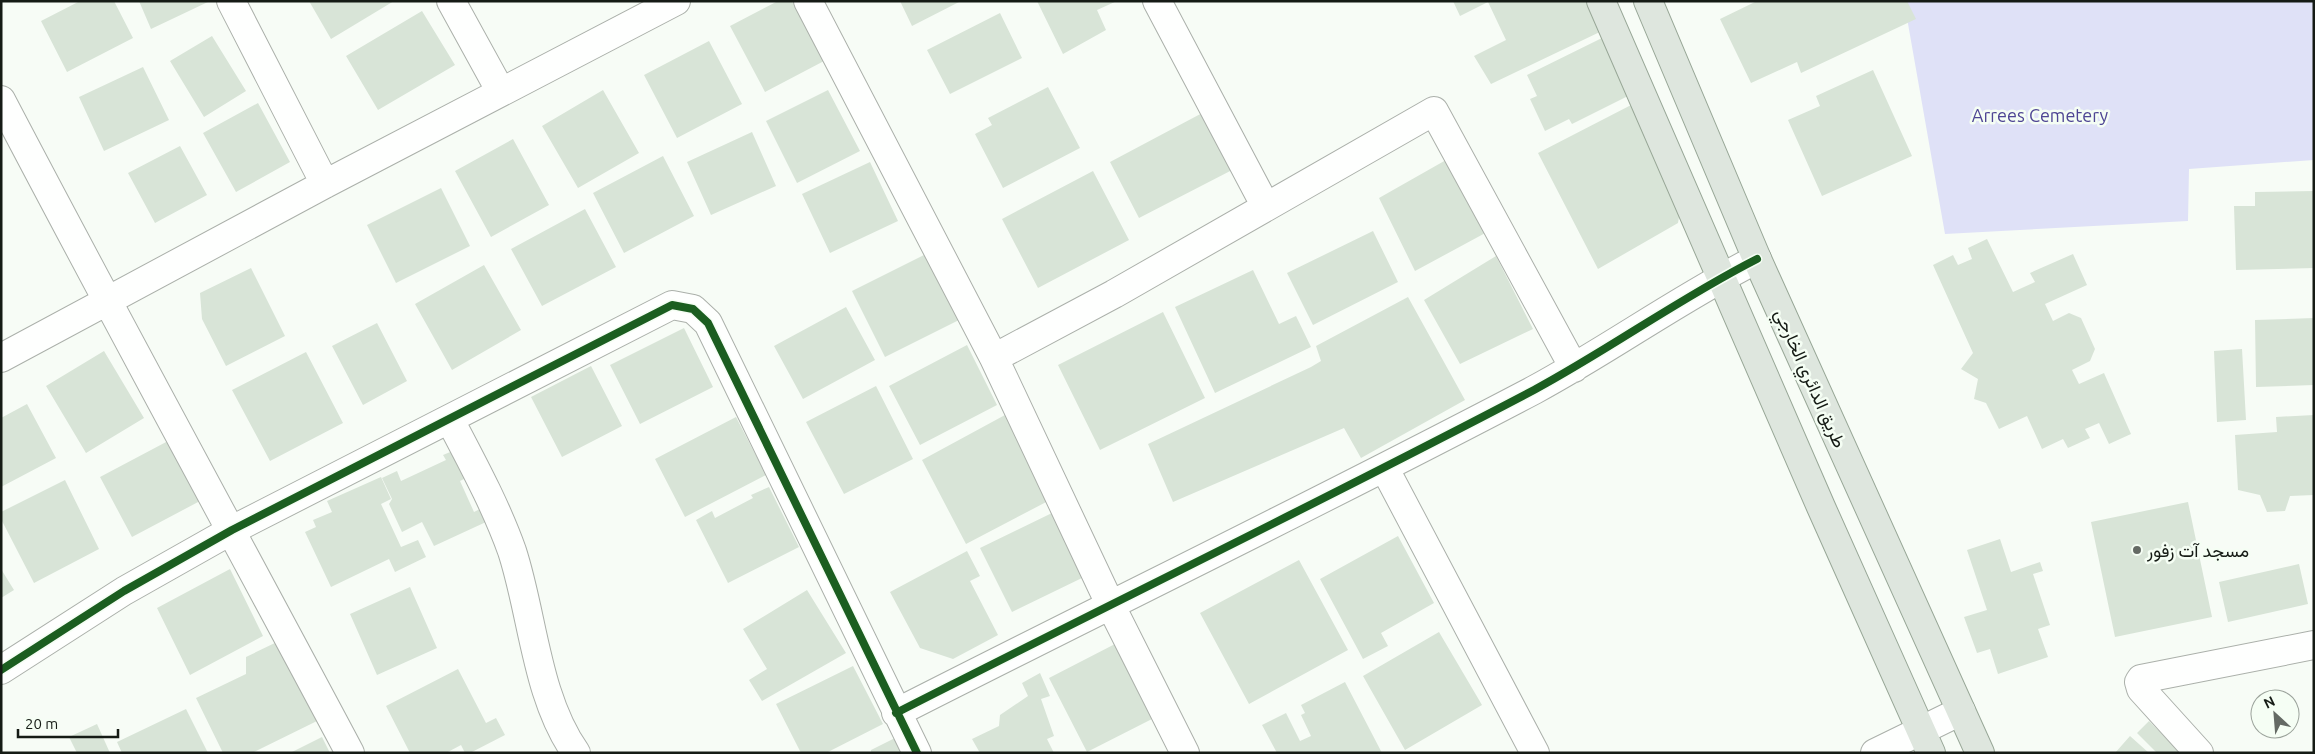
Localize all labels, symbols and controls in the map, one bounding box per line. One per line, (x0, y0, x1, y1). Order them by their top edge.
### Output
park label: Arrees Cemetery (1972, 105, 2109, 125)
street label: طريق الدائري الخارجي (1766, 306, 1851, 453)
place label: مسجد آت زفور (2146, 540, 2249, 562)
marker: مسجد آت زفور (2131, 544, 2143, 556)
north arrow (2250, 689, 2300, 739)
text: N (2261, 693, 2278, 712)
scale bar (18, 706, 118, 738)
text: 20 m (25, 715, 58, 732)

